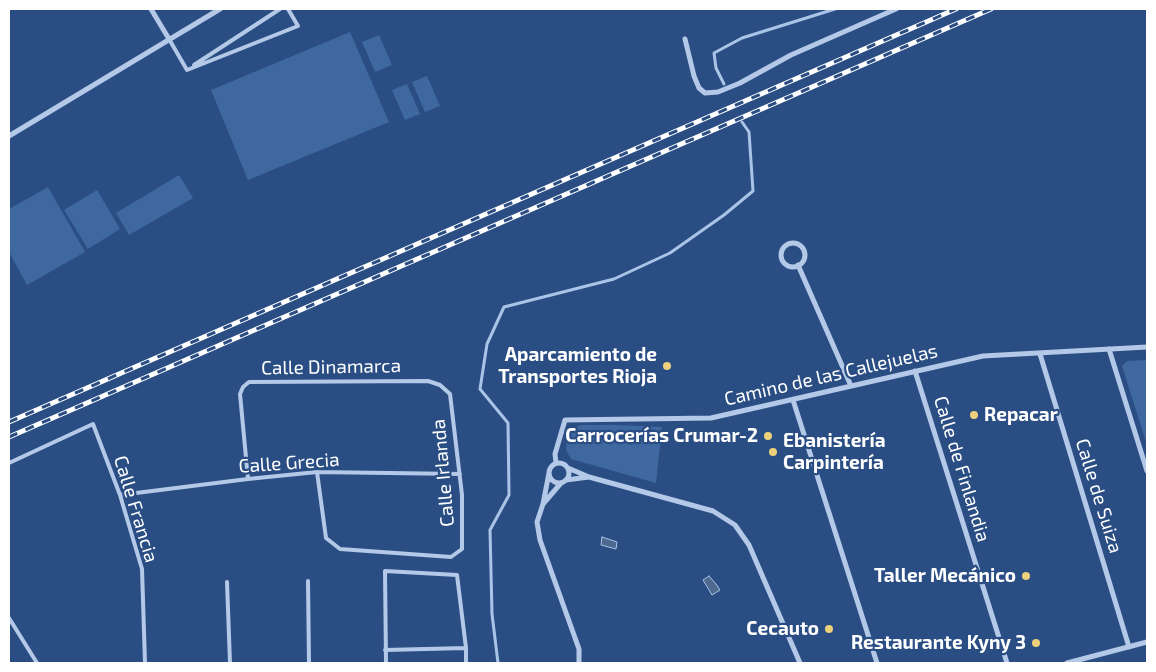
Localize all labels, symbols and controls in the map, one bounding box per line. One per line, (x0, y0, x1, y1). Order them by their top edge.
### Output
street label: Camino de las Callejuelas (722, 339, 940, 411)
place label: Aparcamiento de Transportes Rioja (498, 344, 657, 388)
street label: Calle Dinamarca (261, 354, 401, 380)
marker: Aparcamiento de Transportes Rioja (661, 360, 673, 372)
street label: Calle de Finlandia (929, 393, 995, 545)
place label: Repacar (984, 404, 1058, 426)
marker: Repacar (968, 409, 980, 421)
street label: Calle Irlanda (427, 418, 459, 528)
place label: Carrocerías Crumar-2 (565, 425, 758, 447)
marker: Carrocerías Crumar-2 (762, 430, 774, 442)
place label: Ebanistería Carpintería (783, 430, 886, 474)
street label: Calle de Suiza (1071, 436, 1127, 556)
marker: Ebanistería Carpintería (767, 446, 779, 458)
street label: Calle Grecia (238, 448, 340, 478)
street label: Calle Francia (109, 453, 163, 565)
place label: Taller Mecánico (874, 565, 1016, 587)
marker: Taller Mecánico (1020, 570, 1032, 582)
place label: Cecauto (746, 618, 819, 640)
marker: Cecauto (823, 623, 835, 635)
place label: Restaurante Kyny 3 (851, 632, 1026, 654)
marker: Restaurante Kyny 3 (1030, 637, 1042, 649)

